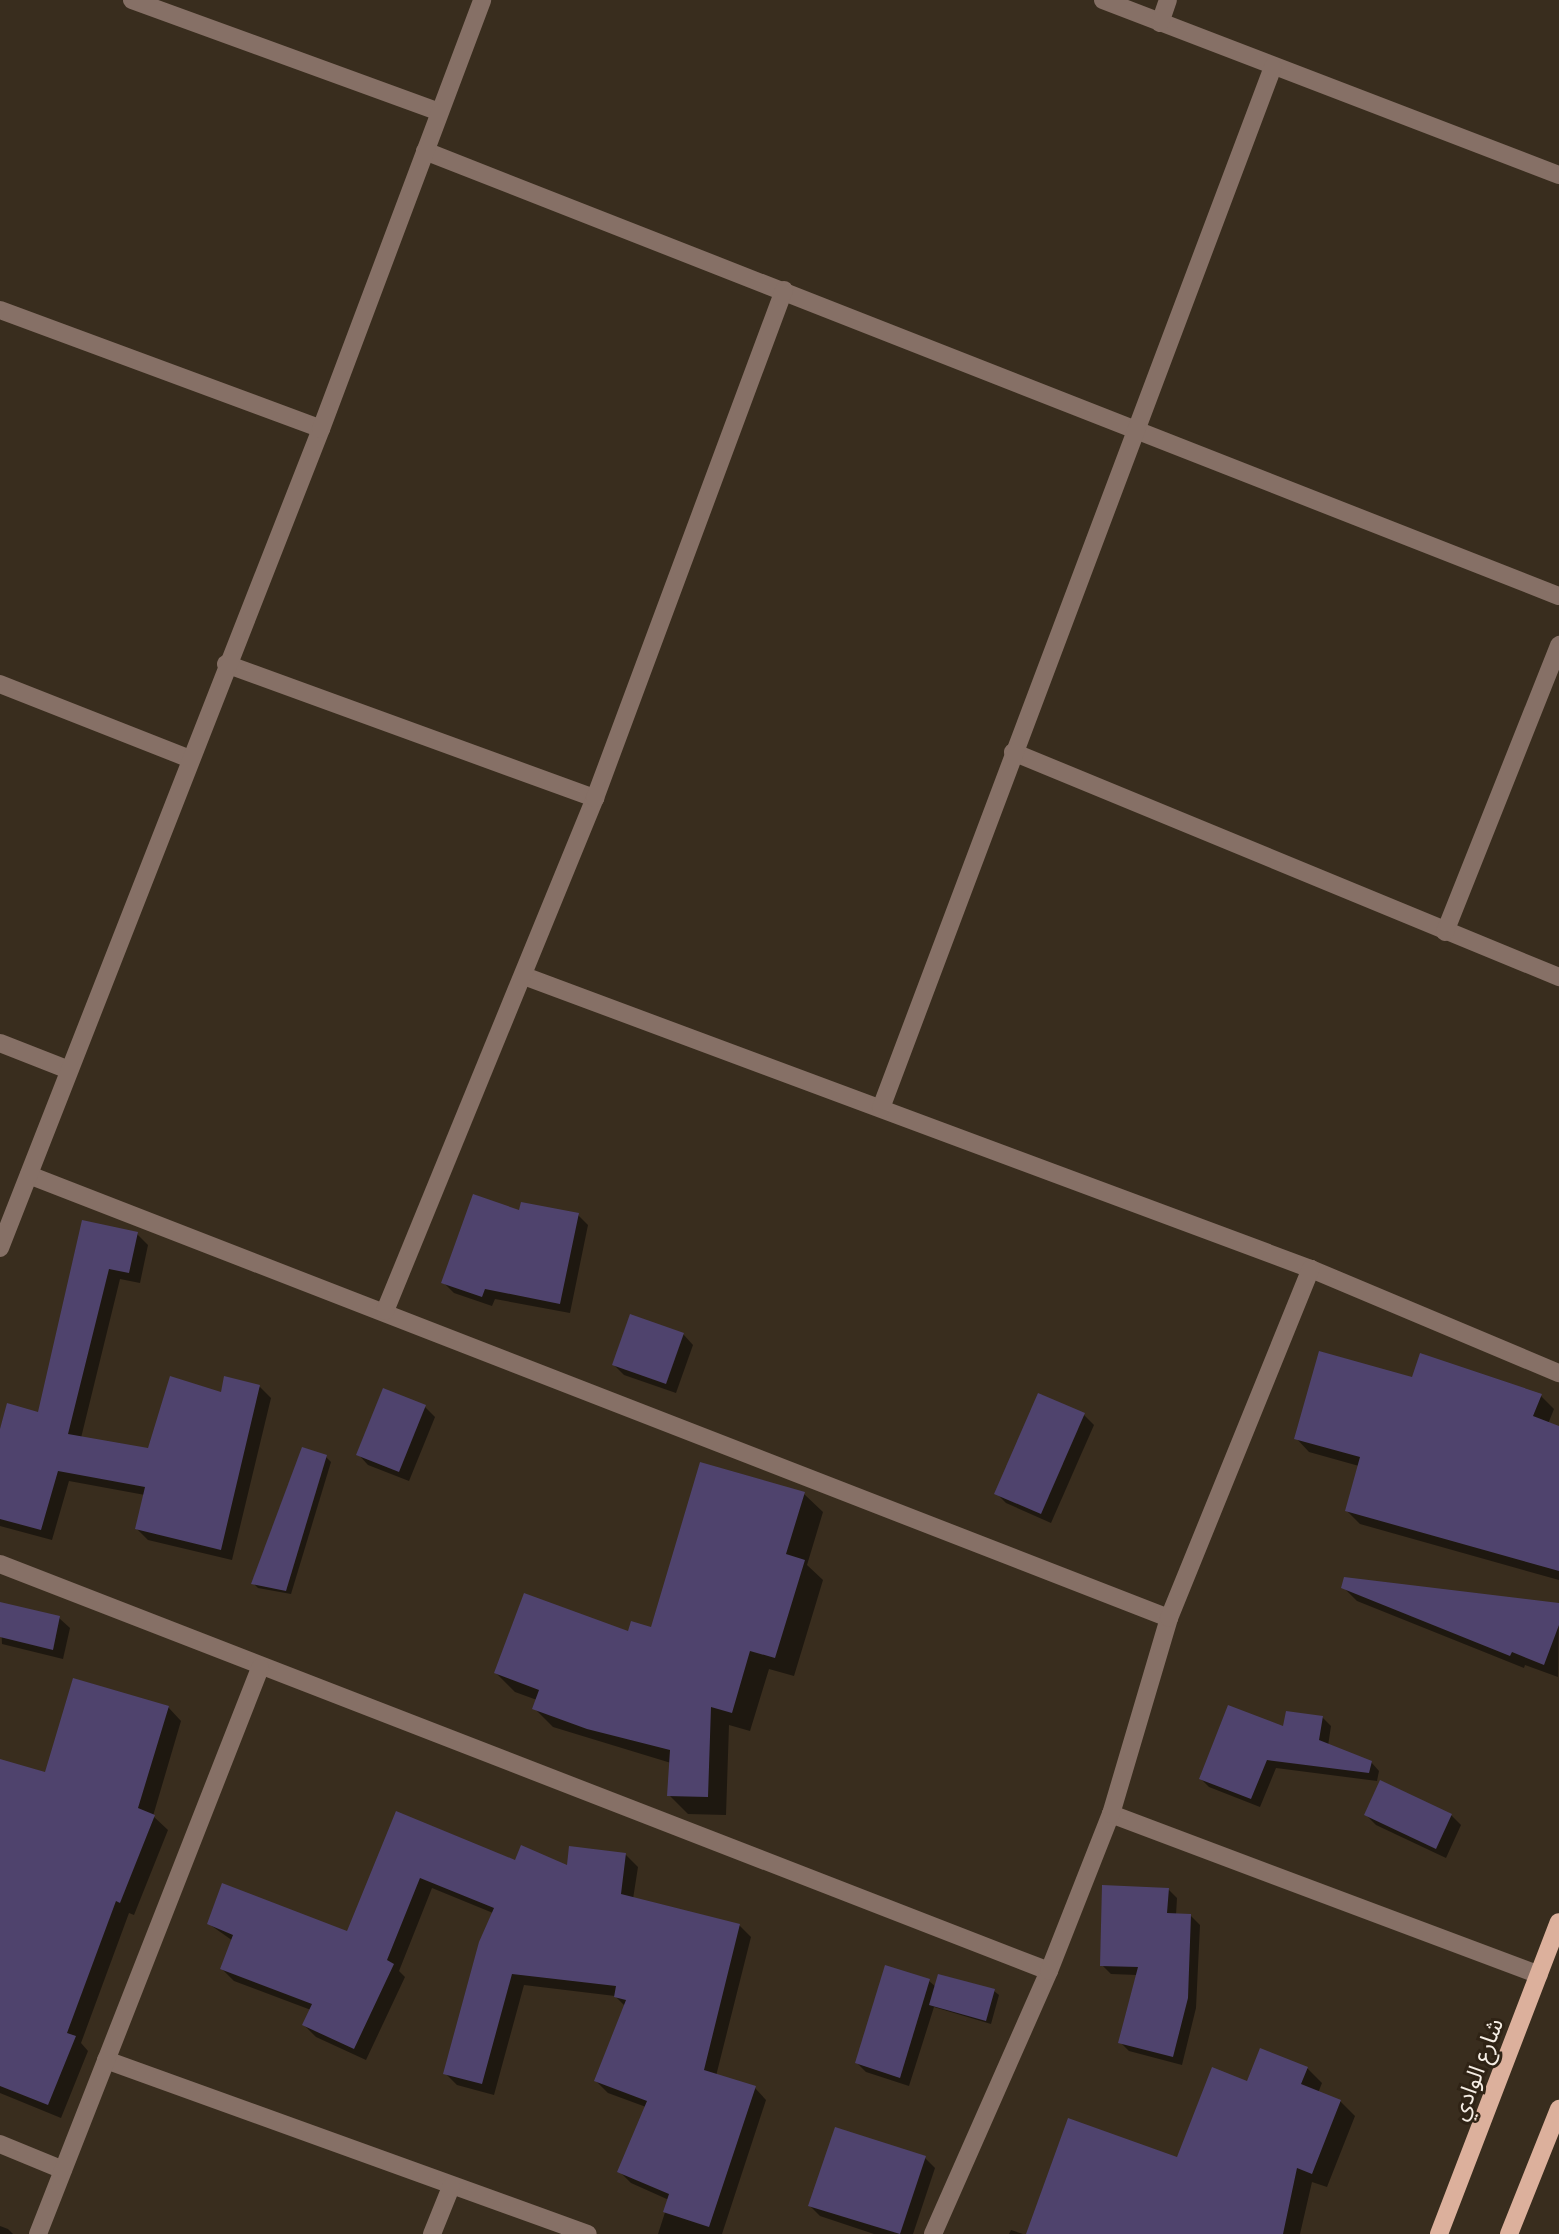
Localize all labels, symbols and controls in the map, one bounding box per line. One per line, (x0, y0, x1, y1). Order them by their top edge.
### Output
street label: شارع الوادي (1444, 2014, 1508, 2124)

